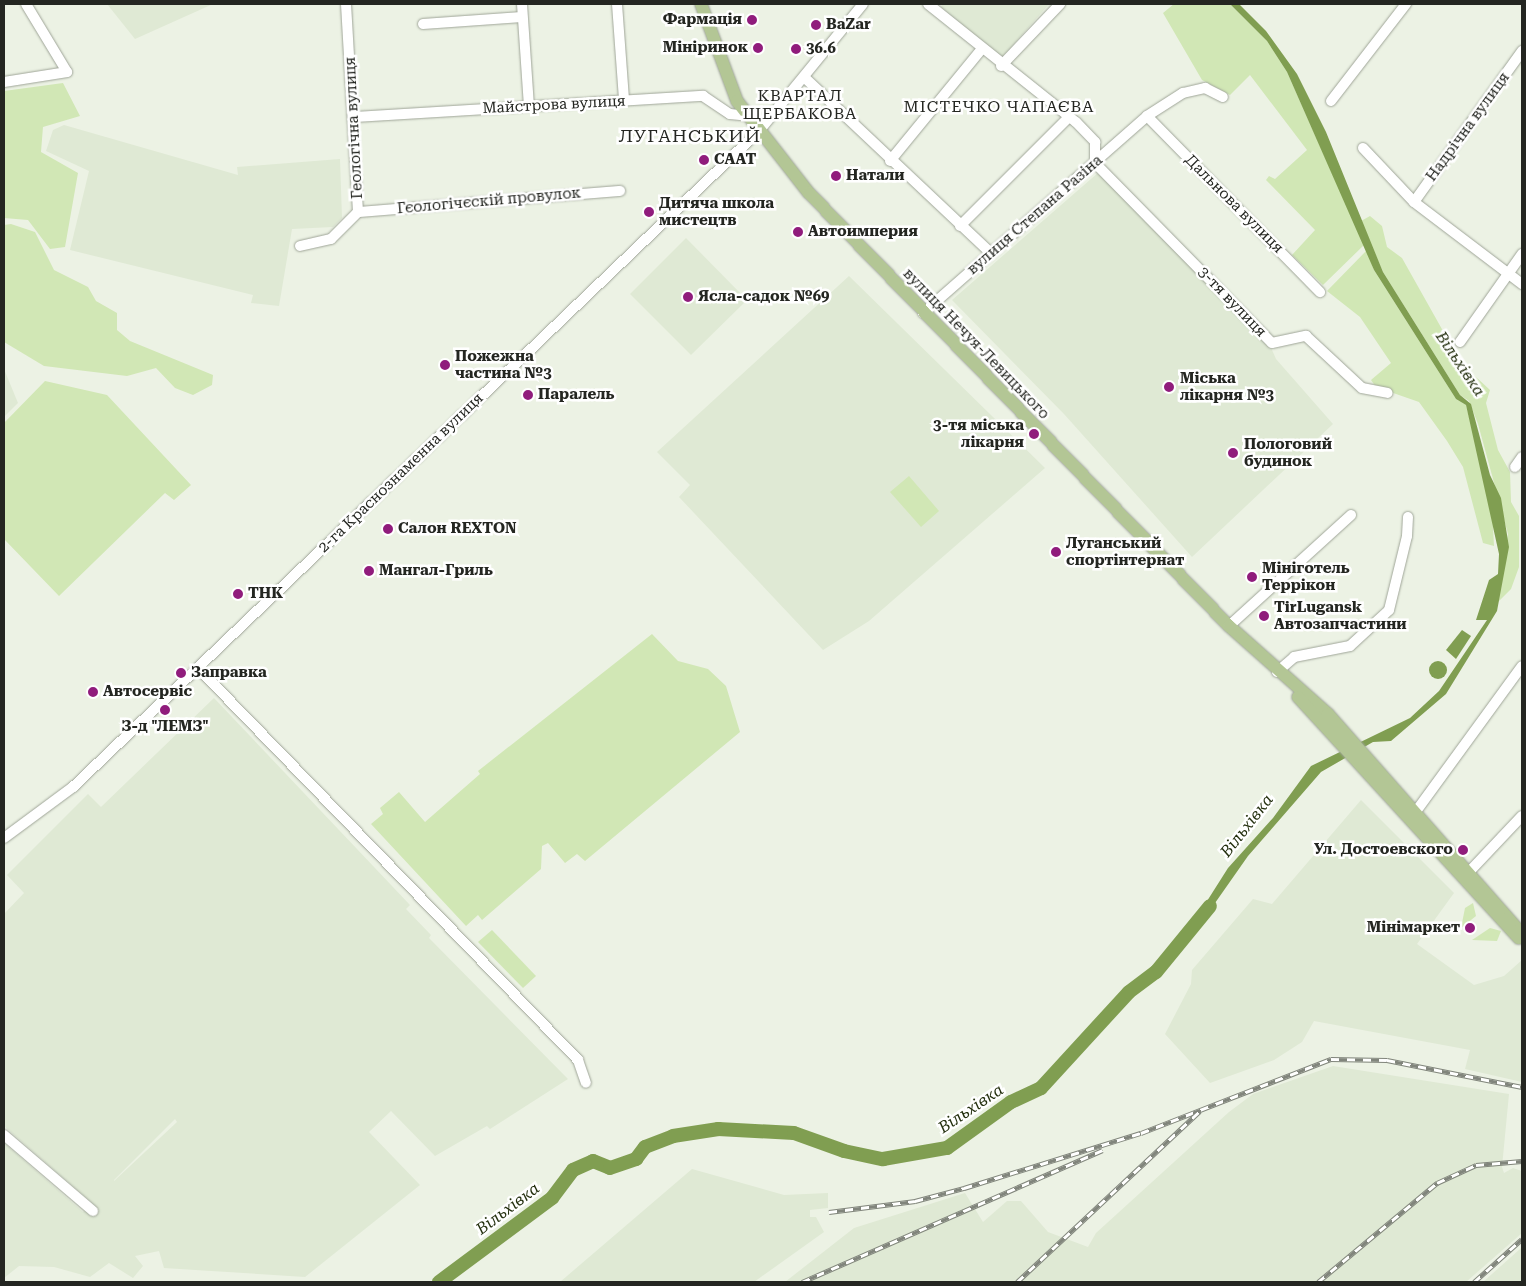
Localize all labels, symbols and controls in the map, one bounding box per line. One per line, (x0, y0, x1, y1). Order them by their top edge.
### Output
place label: Фармація (663, 11, 742, 29)
marker: Фармація (746, 14, 758, 26)
place label: BaZar (826, 16, 871, 34)
marker: BaZar (810, 19, 822, 31)
place label: Мініринок (663, 39, 748, 57)
place label: 36.6 (806, 40, 836, 58)
marker: Мініринок (752, 42, 764, 54)
marker: 36.6 (790, 43, 802, 55)
street label: Геологічна вулиця (341, 56, 367, 200)
street label: Надрічна вулиця (1422, 69, 1514, 185)
district label: КВАРТАЛ ЩЕРБАКОВА (742, 86, 858, 124)
street label: Майстрова вулиця (482, 92, 626, 118)
district label: МІСТЕЧКО ЧАПАЄВА (902, 97, 1096, 117)
district label: ЛУГАНСЬКИЙ (618, 125, 762, 147)
place label: СААТ (714, 151, 756, 169)
street label: вулиця Степана Разіна (964, 151, 1106, 279)
street label: Дальнова вулиця (1181, 151, 1287, 257)
marker: СААТ (698, 154, 710, 166)
place label: Натали (846, 167, 905, 185)
marker: Натали (830, 170, 842, 182)
street label: Гєологічєскій провулок (396, 184, 582, 218)
place label: Дитяча школа мистецтв (659, 194, 774, 229)
marker: Дитяча школа мистецтв (643, 206, 655, 218)
place label: Автоимперия (808, 223, 918, 241)
marker: Автоимперия (792, 226, 804, 238)
street label: 3-тя вулиця (1194, 263, 1270, 341)
street label: вулиця Нечуя-Левицького (899, 265, 1053, 423)
place label: Ясла-садок №69 (698, 288, 830, 306)
marker: Ясла-садок №69 (682, 291, 694, 303)
water label: Вільхівка (1431, 328, 1489, 400)
place label: Пожежна частина №3 (455, 347, 552, 382)
marker: Пожежна частина №3 (439, 359, 451, 371)
place label: Міська лікарня №3 (1180, 369, 1274, 404)
marker: Міська лікарня №3 (1162, 380, 1176, 394)
place label: Паралель (538, 386, 614, 404)
street label: 2-га Краснознаменна вулиця (315, 389, 487, 557)
marker: Паралель (522, 389, 534, 401)
place label: 3-тя міська лікарня (933, 416, 1024, 451)
marker: 3-тя міська лікарня (1028, 428, 1040, 440)
place label: Пологовий будинок (1244, 435, 1332, 470)
marker: Пологовий будинок (1226, 446, 1240, 460)
place label: Салон REXTON (398, 520, 517, 538)
marker: Салон REXTON (382, 523, 394, 535)
place label: Луганський спортінтернат (1066, 534, 1184, 569)
marker: Луганський спортінтернат (1050, 546, 1062, 558)
place label: Мініготель Террікон (1262, 559, 1350, 594)
place label: Мангал-Гриль (379, 562, 493, 580)
marker: Мангал-Гриль (363, 565, 375, 577)
marker: Мініготель Террікон (1246, 571, 1258, 583)
place label: ТНК (248, 585, 283, 603)
marker: ТНК (232, 588, 244, 600)
place label: TirLugansk Автозапчастини (1274, 598, 1407, 633)
marker: TirLugansk Автозапчастини (1258, 610, 1270, 622)
place label: Заправка (191, 664, 267, 682)
marker: Заправка (175, 667, 187, 679)
place label: Автосервіс (103, 683, 192, 701)
marker: Автосервіс (87, 686, 99, 698)
marker: З-д "ЛЕМЗ" (159, 704, 171, 716)
place label: З-д "ЛЕМЗ" (121, 718, 209, 736)
water label: Вільхівка (1217, 791, 1277, 861)
place label: Ул. Достоевского (1314, 841, 1453, 859)
marker: Ул. Достоевского (1457, 844, 1469, 856)
place label: Мінімаркет (1367, 919, 1460, 937)
marker: Мінімаркет (1464, 922, 1476, 934)
water label: Вільхівка (935, 1080, 1007, 1138)
water label: Вільхівка (473, 1179, 543, 1239)

